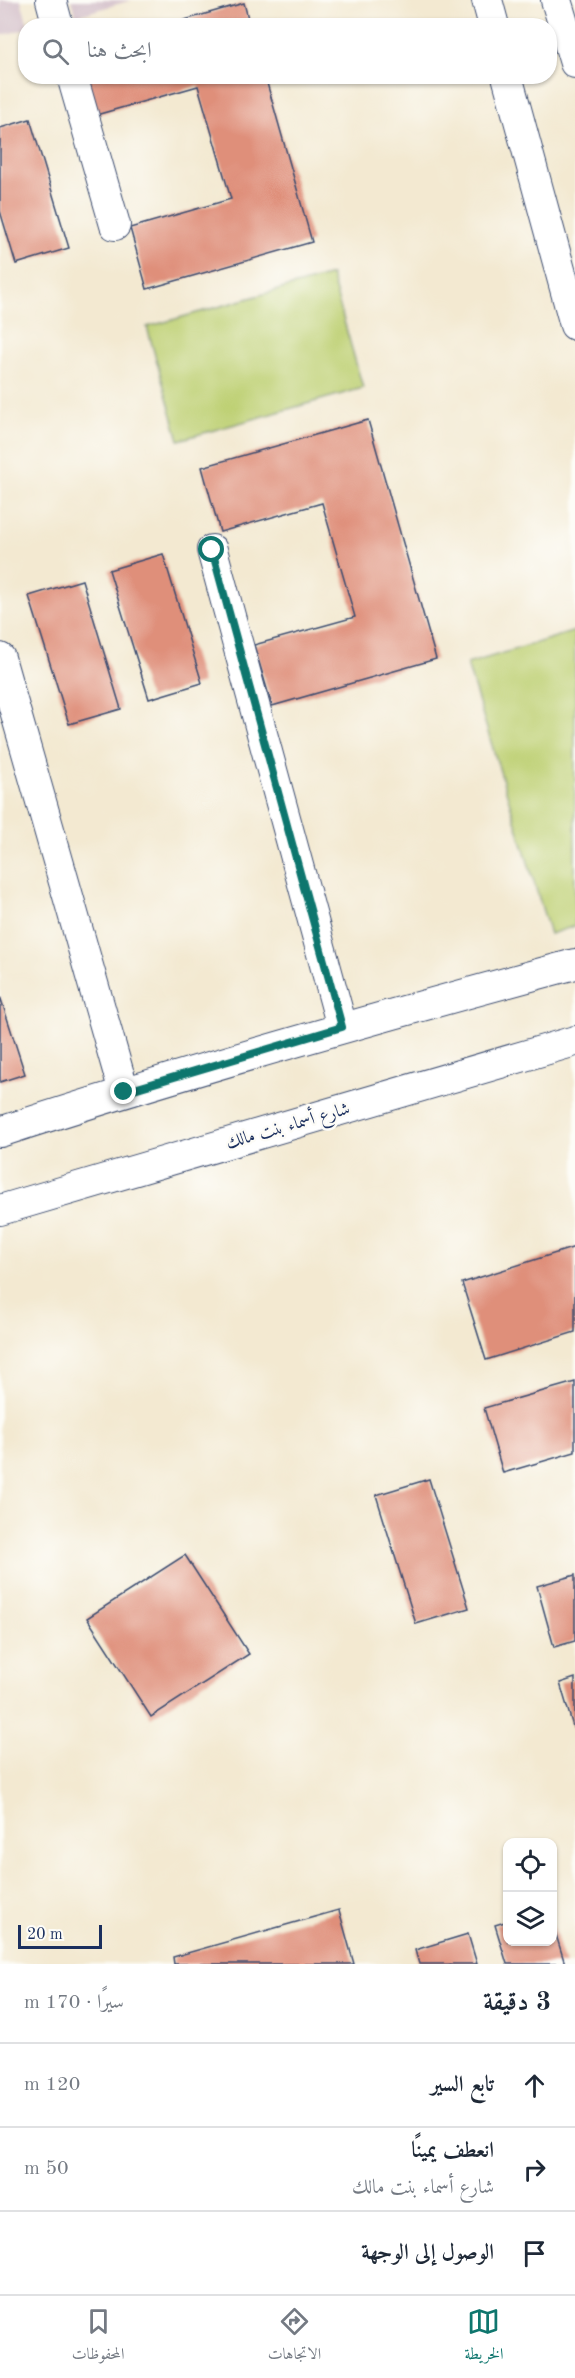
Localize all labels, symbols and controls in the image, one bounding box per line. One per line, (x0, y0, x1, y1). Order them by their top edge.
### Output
search box (18, 18, 557, 84)
icon: search (39, 35, 72, 68)
text: ابحث هنا (87, 40, 152, 62)
route start (198, 536, 224, 562)
route end (110, 1078, 136, 1104)
street label: شارع أسماء بنت مالك (223, 1095, 353, 1157)
map controls (503, 1838, 557, 1946)
button: locate (503, 1838, 557, 1892)
button: layers (503, 1892, 557, 1946)
scale bar (18, 1922, 102, 1950)
text: 20 m (27, 1927, 63, 1943)
text: 3 دقيقة (483, 1990, 551, 2016)
text: سيرًا · 170 m (24, 1993, 124, 2013)
icon: ahead (518, 2069, 551, 2102)
text: تابع السير (430, 2074, 494, 2096)
text: 120 m (24, 2075, 80, 2095)
text: انعطف يمينًا (411, 2140, 494, 2162)
icon: right (518, 2153, 551, 2186)
text: 50 m (24, 2159, 69, 2179)
text: شارع أسماء بنت مالك (352, 2178, 494, 2198)
icon: arrive (518, 2237, 551, 2270)
text: الوصول إلى الوجهة (361, 2242, 494, 2264)
tab: المحفوظات (72, 2305, 124, 2369)
tab: الاتجاهات (268, 2305, 321, 2369)
tab: الخريطة (464, 2305, 503, 2369)

